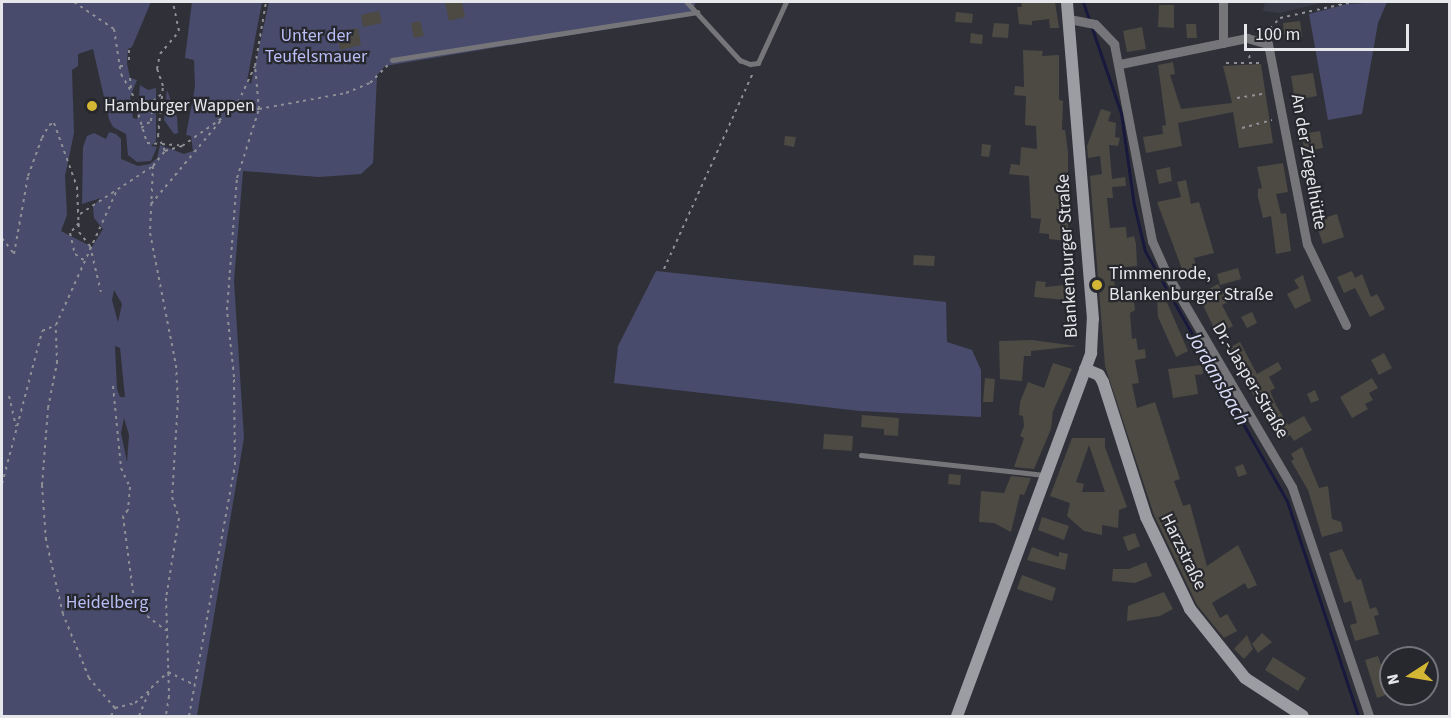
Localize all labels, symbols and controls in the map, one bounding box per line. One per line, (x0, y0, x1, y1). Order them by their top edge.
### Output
scale bar (1247, 12, 1412, 50)
text: 100 m (1255, 22, 1300, 47)
park label: Unter der Teufelsmauer (265, 26, 367, 68)
street label: An der Ziegelhütte (1285, 93, 1331, 231)
place label: Hamburger Wappen (104, 95, 255, 117)
marker: Hamburger Wappen (85, 99, 99, 113)
street label: Blankenburger Straße (1053, 173, 1083, 339)
place label: Timmenrode, Blankenburger Straße (1109, 264, 1273, 306)
marker: Timmenrode, Blankenburger Straße (1090, 278, 1104, 292)
street label: Dr.-Jasper-Straße (1207, 319, 1293, 443)
water label: Jordansbach (1180, 326, 1254, 430)
street label: Harzstraße (1155, 510, 1211, 594)
park label: Heidelberg (66, 592, 148, 614)
north arrow (1379, 646, 1439, 706)
text: N (1381, 672, 1405, 687)

